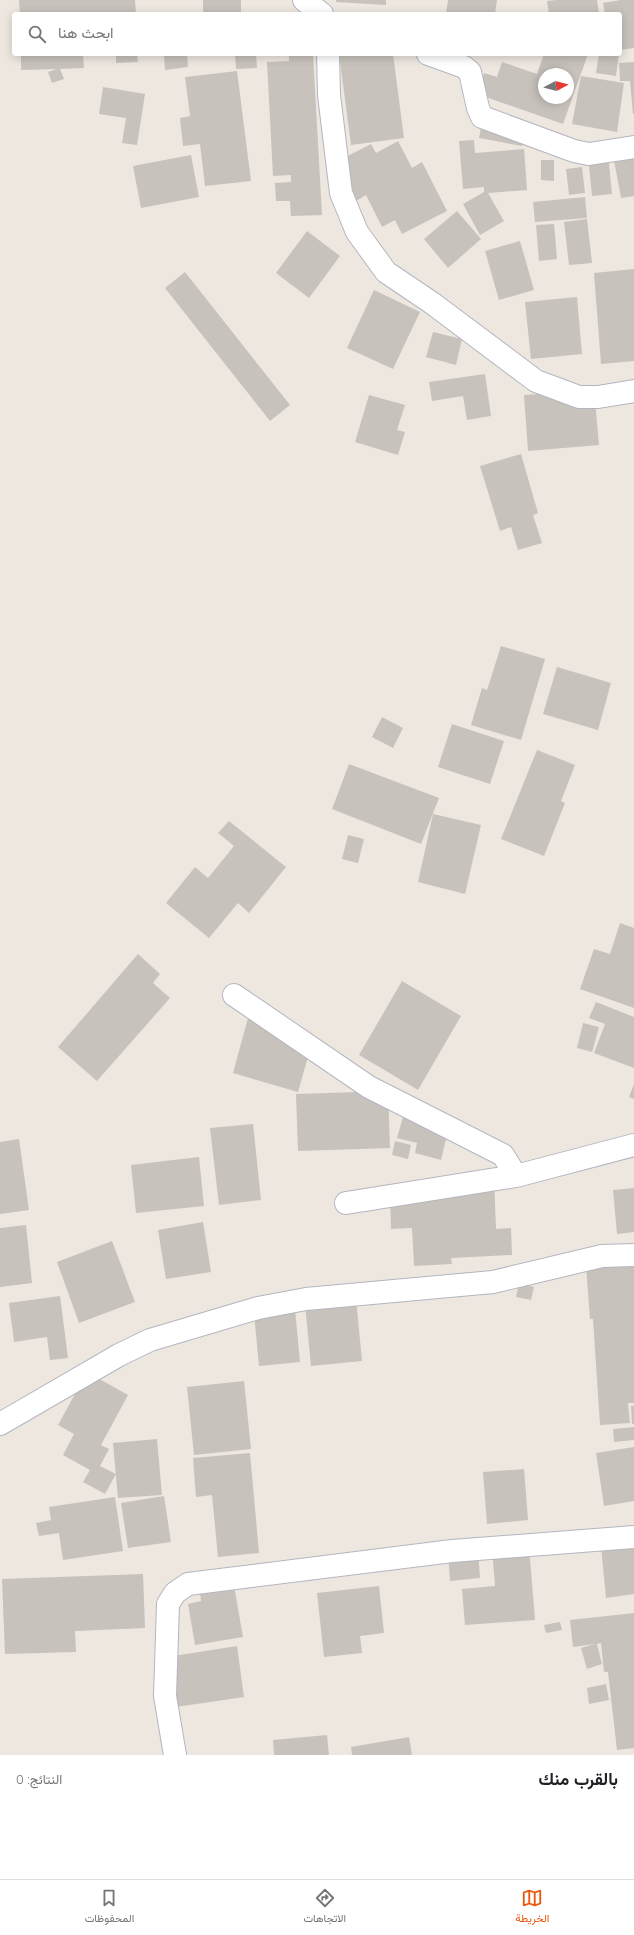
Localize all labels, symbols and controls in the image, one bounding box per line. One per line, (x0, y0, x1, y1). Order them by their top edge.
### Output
search box (12, 12, 622, 56)
icon: search (26, 23, 48, 45)
text: ابحث هنا (58, 23, 114, 42)
north arrow (538, 68, 574, 104)
text: بالقرب منك (539, 1768, 618, 1789)
text: النتائج: 0 (16, 1771, 62, 1787)
tab: المحفوظات (85, 1887, 134, 1928)
tab: الاتجاهات (303, 1887, 346, 1928)
tab: الخريطة (515, 1887, 549, 1928)

